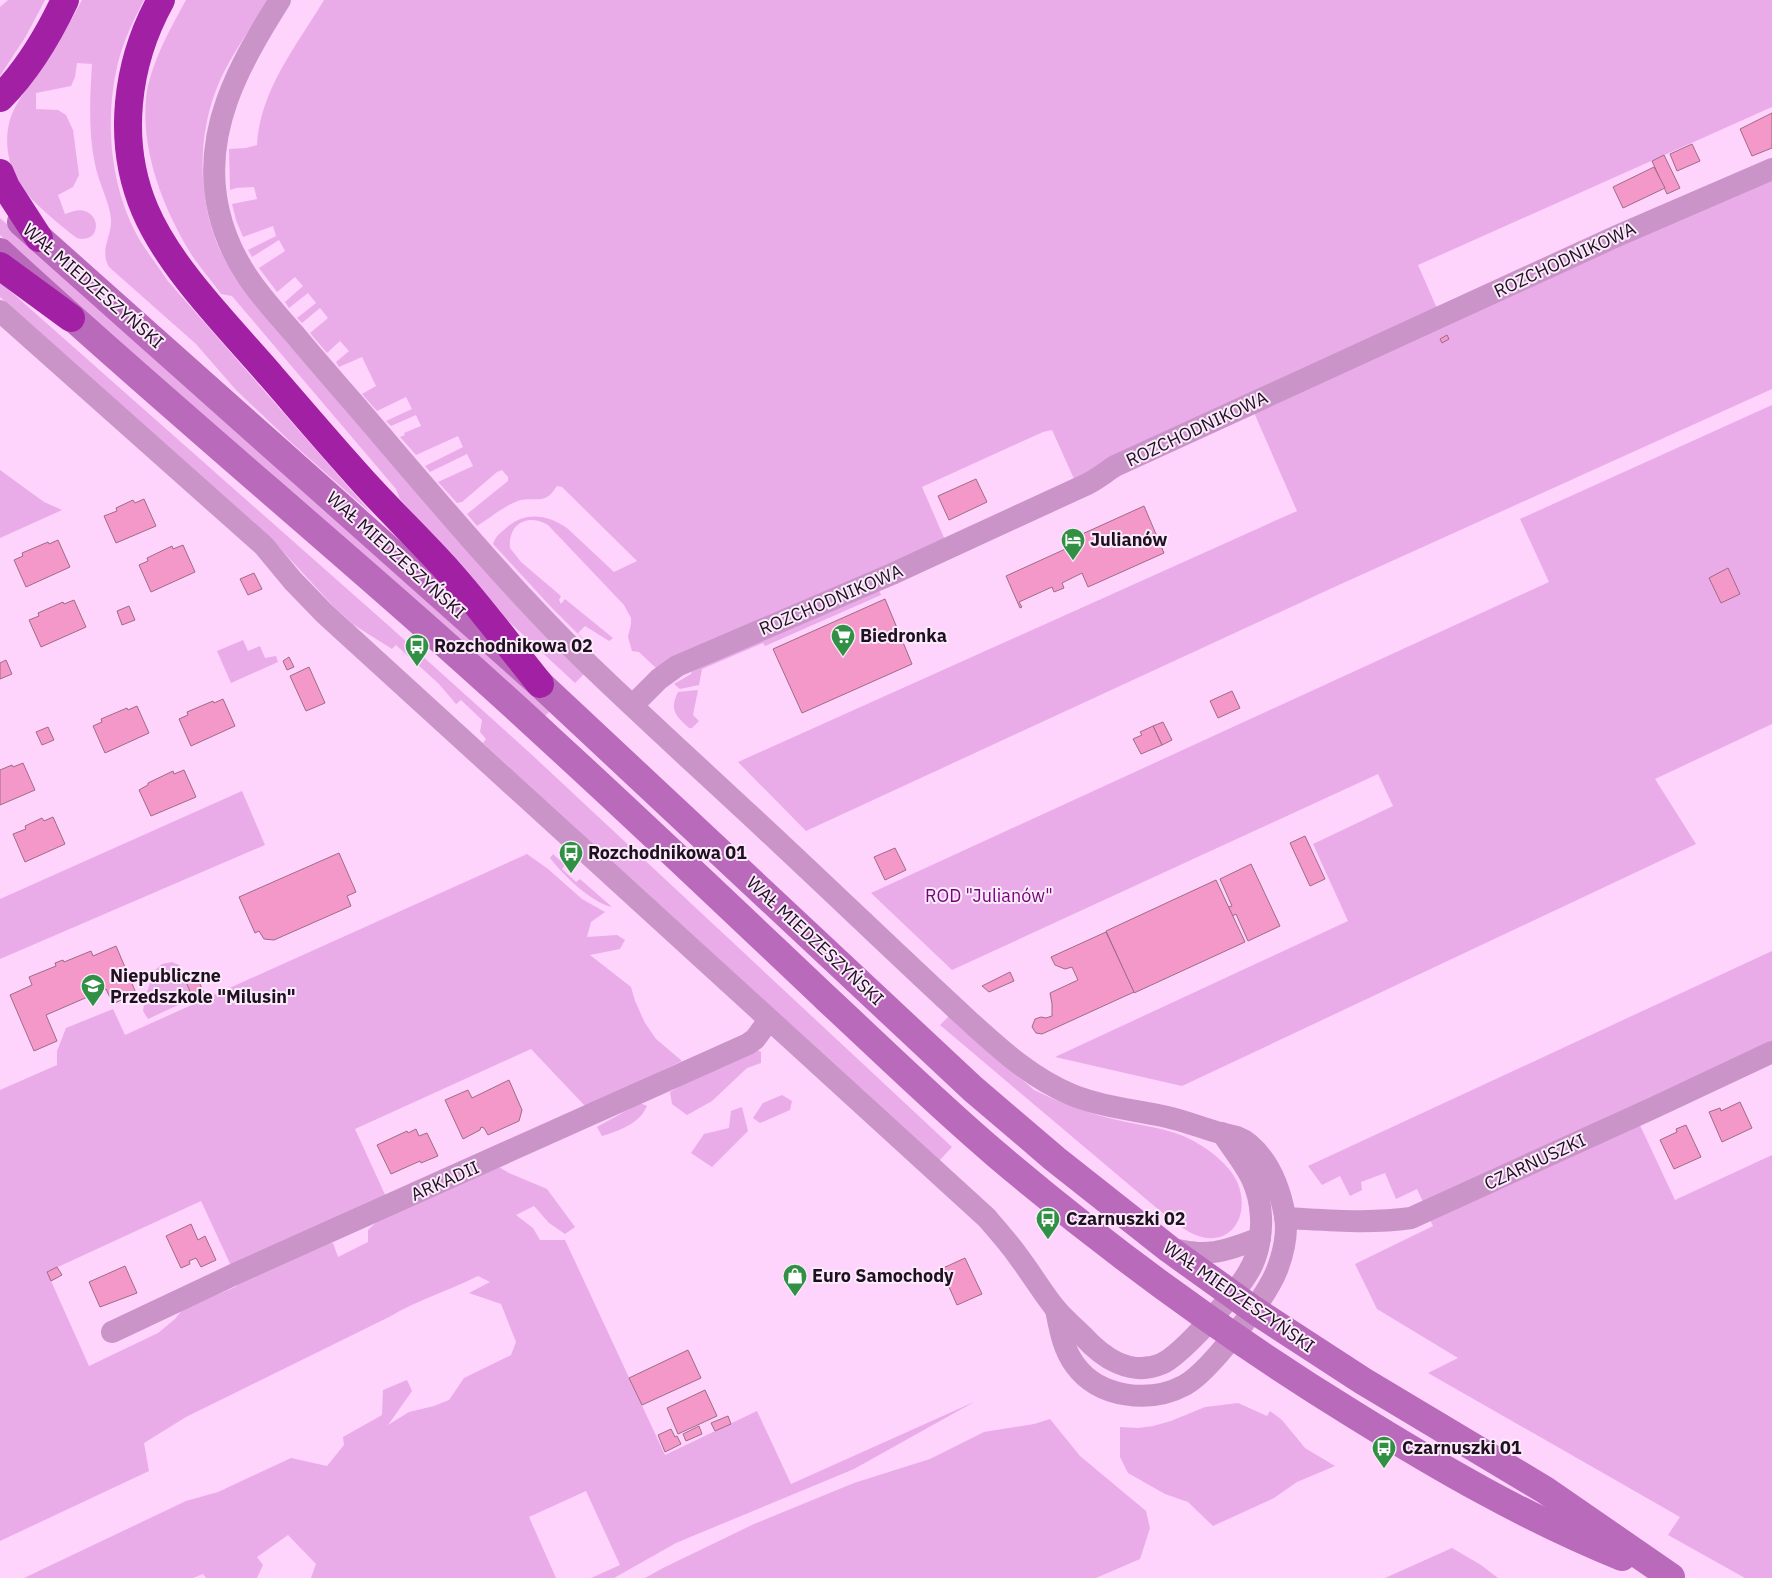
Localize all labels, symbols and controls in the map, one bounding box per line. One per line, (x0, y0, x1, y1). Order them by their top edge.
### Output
street label: ROZCHODNIKOWA (1490, 216, 1640, 302)
street label: WAŁ MIEDZESZYŃSKI (18, 218, 169, 353)
street label: ROZCHODNIKOWA (1122, 385, 1272, 471)
street label: WAŁ MIEDZESZYŃSKI (322, 486, 471, 623)
hotel icon: Julianów (1060, 527, 1086, 561)
place label: Julianów (1090, 528, 1167, 551)
street label: ROZCHODNIKOWA (755, 559, 907, 640)
supermarket icon: Biedronka (830, 623, 856, 657)
place label: Biedronka (860, 624, 947, 647)
bus stop icon: Rozchodnikowa 02 (404, 633, 430, 667)
place label: Rozchodnikowa 02 (434, 634, 593, 657)
bus stop icon: Rozchodnikowa 01 (558, 840, 584, 874)
place label: Rozchodnikowa 01 (588, 841, 747, 864)
street label: WAŁ MIEDZESZYŃSKI (742, 871, 889, 1010)
park label: ROD "Julianów" (925, 884, 1053, 907)
place label: Niepubliczne Przedszkole "Milusin" (110, 964, 296, 1008)
school or university icon: Niepubliczne Przedszkole "Milusin" (80, 973, 106, 1007)
street label: CZARNUSZKI (1480, 1128, 1589, 1195)
street label: ARKADII (407, 1155, 483, 1206)
bus stop icon: Czarnuszki 02 (1035, 1206, 1061, 1240)
place label: Czarnuszki 02 (1066, 1207, 1186, 1230)
street label: WAŁ MIEDZESZYŃSKI (1159, 1236, 1319, 1357)
shop icon: Euro Samochody (782, 1263, 808, 1297)
place label: Euro Samochody (812, 1264, 954, 1287)
bus stop icon: Czarnuszki 01 (1371, 1435, 1397, 1469)
place label: Czarnuszki 01 (1402, 1436, 1522, 1459)

